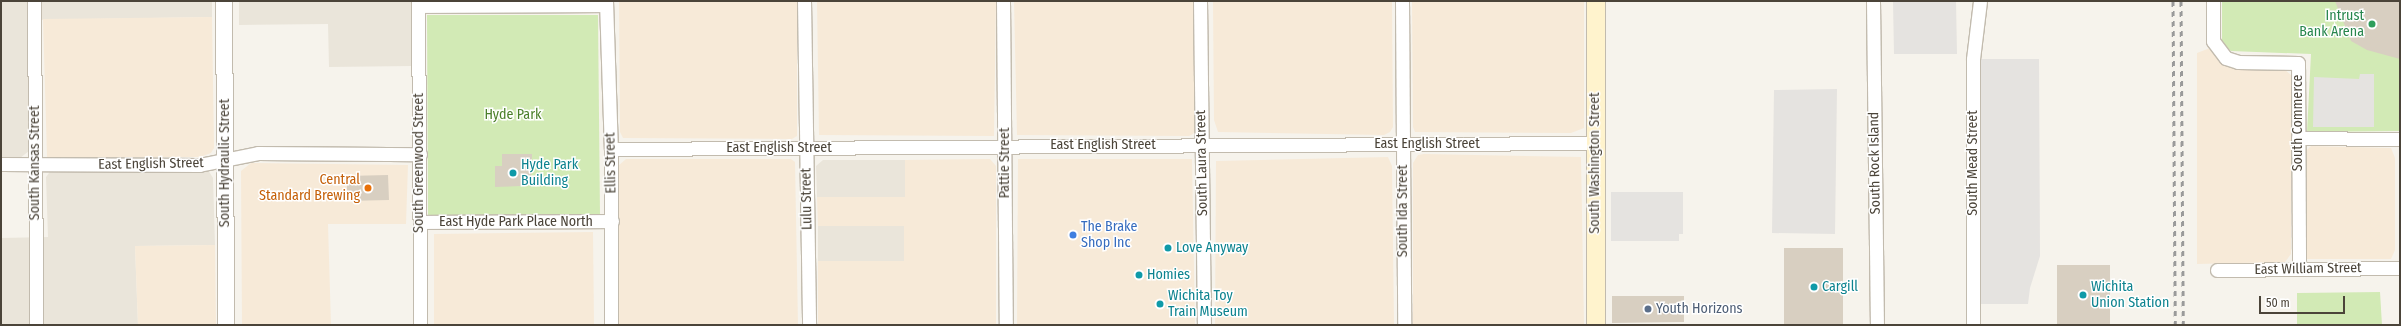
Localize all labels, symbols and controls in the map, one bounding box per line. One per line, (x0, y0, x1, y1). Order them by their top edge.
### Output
place label: Intrust Bank Arena (2299, 8, 2364, 40)
marker: Intrust Bank Arena (2367, 19, 2377, 29)
street label: South Commerce (2290, 75, 2306, 171)
street label: South Washington Street (1587, 92, 1603, 234)
street label: South Greenwood Street (411, 93, 427, 233)
street label: South Hydraulic Street (217, 99, 233, 227)
street label: South Kansas Street (27, 106, 43, 220)
park label: Hyde Park (484, 107, 542, 123)
street label: South Laura Street (1193, 110, 1211, 216)
street label: South Mead Street (1965, 110, 1981, 216)
street label: South Rock Island (1866, 112, 1884, 214)
street label: Pattie Street (997, 128, 1013, 198)
street label: Ellis Street (602, 132, 620, 194)
street label: East English Street (1374, 136, 1480, 152)
street label: East English Street (1050, 137, 1156, 153)
street label: East English Street (726, 140, 832, 156)
street label: East English Street (98, 155, 204, 173)
place label: Hyde Park Building (521, 157, 578, 190)
street label: South Ida Street (1395, 165, 1411, 257)
marker: Hyde Park Building (508, 168, 518, 178)
street label: Lulu Street (798, 168, 816, 230)
place label: Central Standard Brewing (259, 172, 360, 204)
marker: Central Standard Brewing (363, 183, 373, 193)
street label: East Hyde Park Place North (439, 214, 593, 230)
place label: The Brake Shop Inc (1081, 219, 1137, 252)
marker: The Brake Shop Inc (1068, 230, 1078, 240)
place label: Love Anyway (1176, 240, 1248, 256)
marker: Love Anyway (1163, 243, 1173, 253)
street label: East William Street (2254, 260, 2362, 278)
place label: Homies (1147, 267, 1190, 283)
marker: Homies (1134, 270, 1144, 280)
place label: Cargill (1822, 279, 1858, 295)
place label: Wichita Union Station (2091, 279, 2169, 312)
marker: Cargill (1809, 282, 1819, 292)
place label: Wichita Toy Train Museum (1168, 288, 1248, 320)
scale bar (2261, 288, 2347, 314)
marker: Wichita Union Station (2078, 290, 2088, 300)
text: 50 m (2266, 296, 2290, 310)
marker: Wichita Toy Train Museum (1155, 299, 1165, 309)
place label: Youth Horizons (1656, 301, 1742, 317)
marker: Youth Horizons (1643, 304, 1653, 314)

